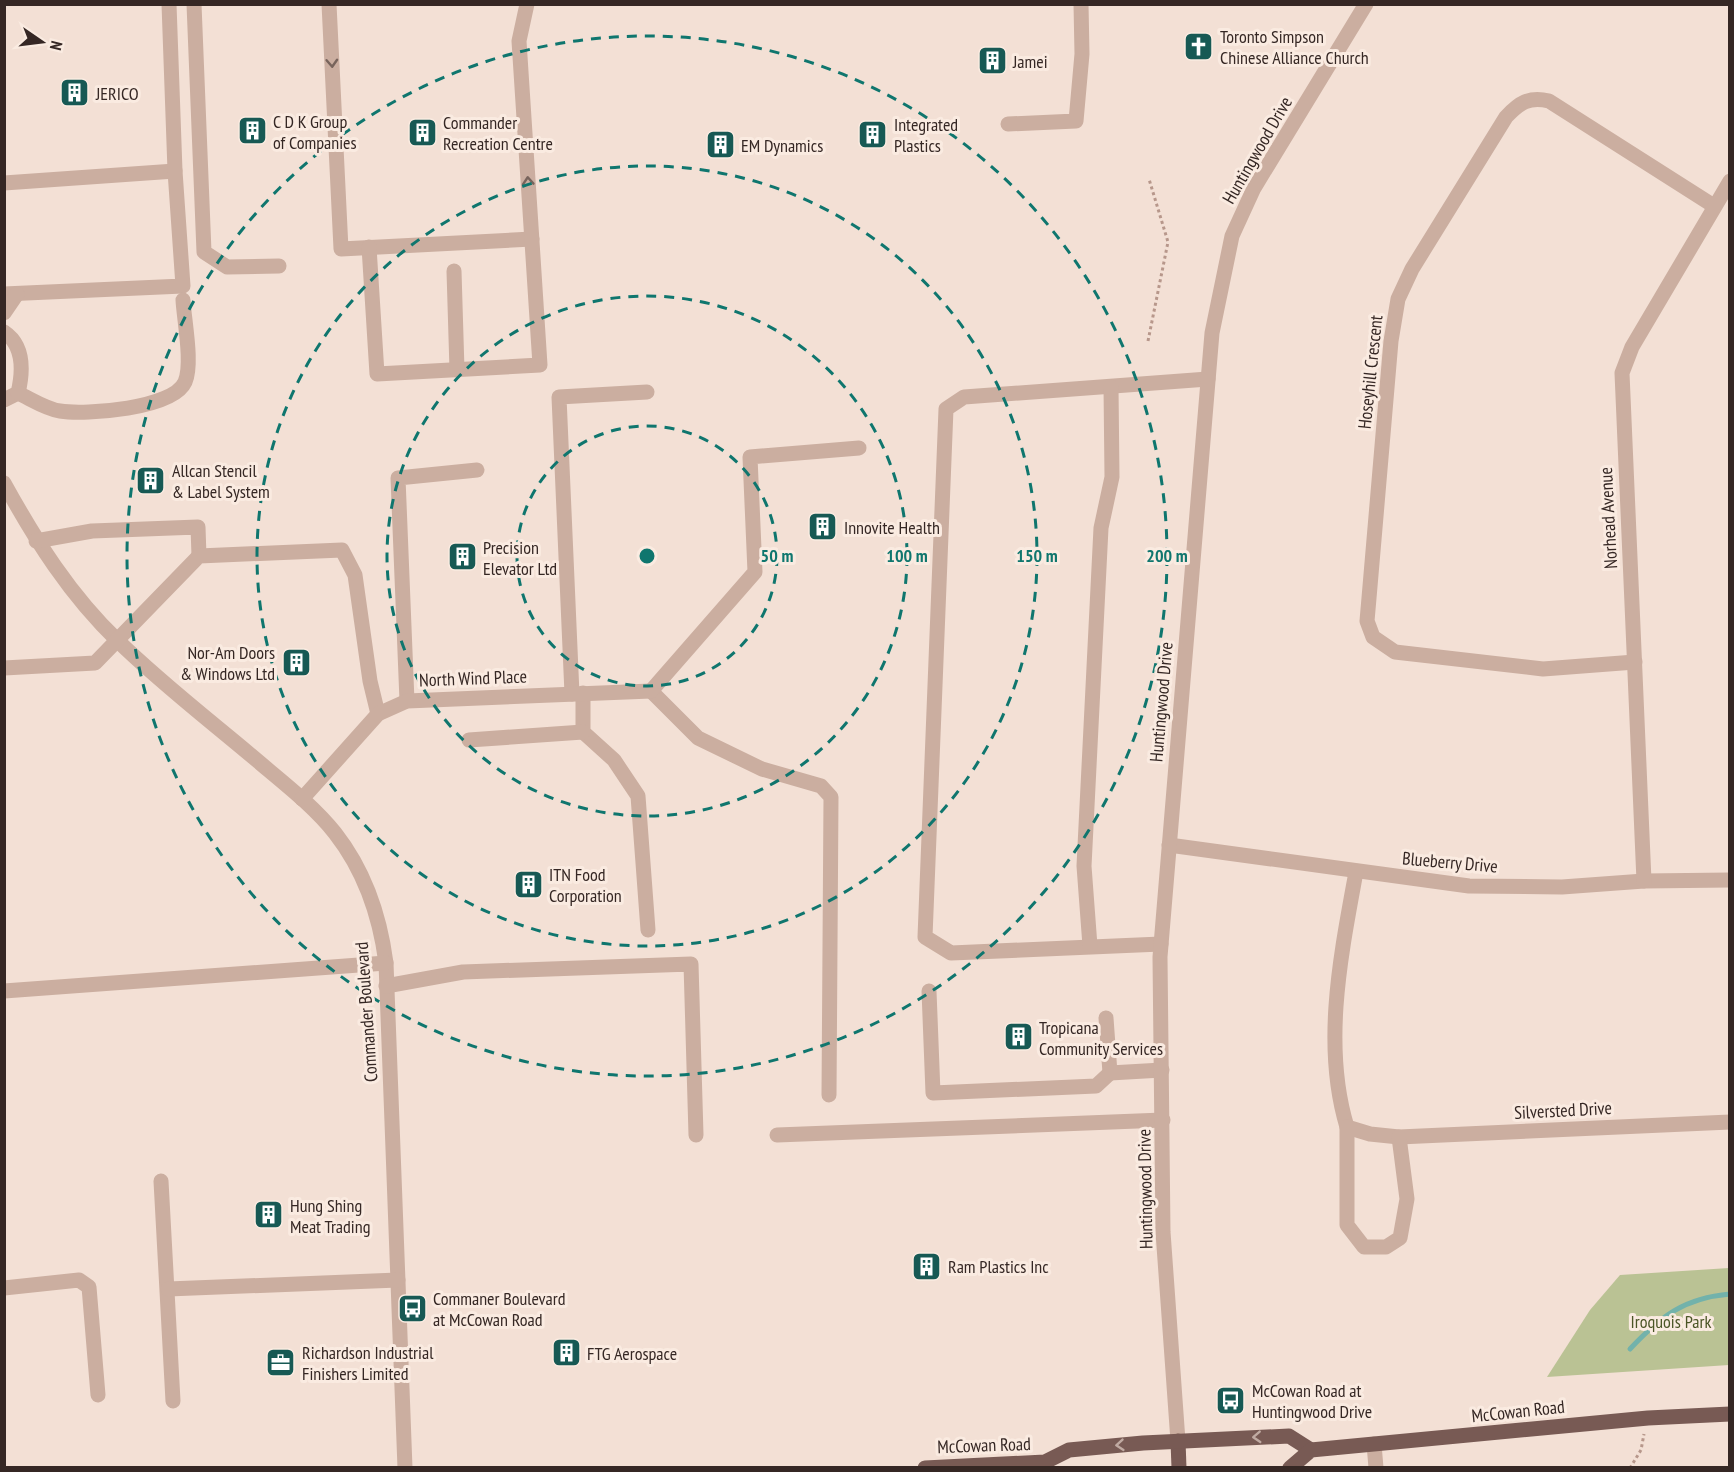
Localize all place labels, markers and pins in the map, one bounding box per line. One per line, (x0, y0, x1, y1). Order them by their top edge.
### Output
place label: Toronto Simpson Chinese Alliance Church (1220, 25, 1369, 69)
church icon: Toronto Simpson Chinese Alliance Church (1183, 30, 1215, 62)
building icon: Jamei (976, 45, 1008, 77)
place label: Jamei (1012, 50, 1048, 73)
building icon: JERICO (59, 77, 91, 109)
place label: JERICO (95, 82, 139, 105)
place label: C D K Group of Companies (273, 110, 357, 154)
place label: Commander Recreation Centre (443, 111, 553, 155)
place label: Integrated Plastics (894, 113, 958, 157)
building icon: C D K Group of Companies (236, 115, 268, 147)
building icon: Commander Recreation Centre (406, 116, 438, 148)
building icon: Integrated Plastics (857, 118, 889, 150)
building icon: EM Dynamics (704, 129, 736, 161)
place label: EM Dynamics (741, 134, 823, 157)
place label: Allcan Stencil & Label System (172, 459, 270, 503)
building icon: Allcan Stencil & Label System (135, 464, 167, 496)
building icon: Innovite Health (807, 511, 839, 543)
place label: Innovite Health (844, 516, 940, 539)
place label: Precision Elevator Ltd (483, 536, 557, 580)
building icon: Precision Elevator Ltd (446, 541, 478, 573)
centre of rings (637, 546, 657, 566)
place label: Nor-Am Doors & Windows Ltd (180, 641, 275, 685)
building icon: Nor-Am Doors & Windows Ltd (280, 646, 312, 678)
place label: ITN Food Corporation (549, 863, 622, 907)
building icon: ITN Food Corporation (512, 868, 544, 900)
place label: Tropicana Community Services (1039, 1016, 1163, 1060)
building icon: Tropicana Community Services (1002, 1021, 1034, 1053)
place label: Hung Shing Meat Trading (290, 1194, 370, 1238)
building icon: Hung Shing Meat Trading (253, 1199, 285, 1231)
building icon: Ram Plastics Inc (911, 1250, 943, 1282)
place label: Ram Plastics Inc (948, 1255, 1049, 1278)
place label: Commaner Boulevard at McCowan Road (433, 1287, 566, 1331)
bus stop icon: Commaner Boulevard at McCowan Road (396, 1292, 428, 1324)
building icon: FTG Aerospace (550, 1337, 582, 1369)
place label: Richardson Industrial Finishers Limited (302, 1341, 434, 1385)
place label: FTG Aerospace (587, 1342, 677, 1365)
office icon: Richardson Industrial Finishers Limited (265, 1346, 297, 1378)
place label: McCowan Road at Huntingwood Drive (1252, 1379, 1372, 1423)
bus stop icon: McCowan Road at Huntingwood Drive (1215, 1384, 1247, 1416)

